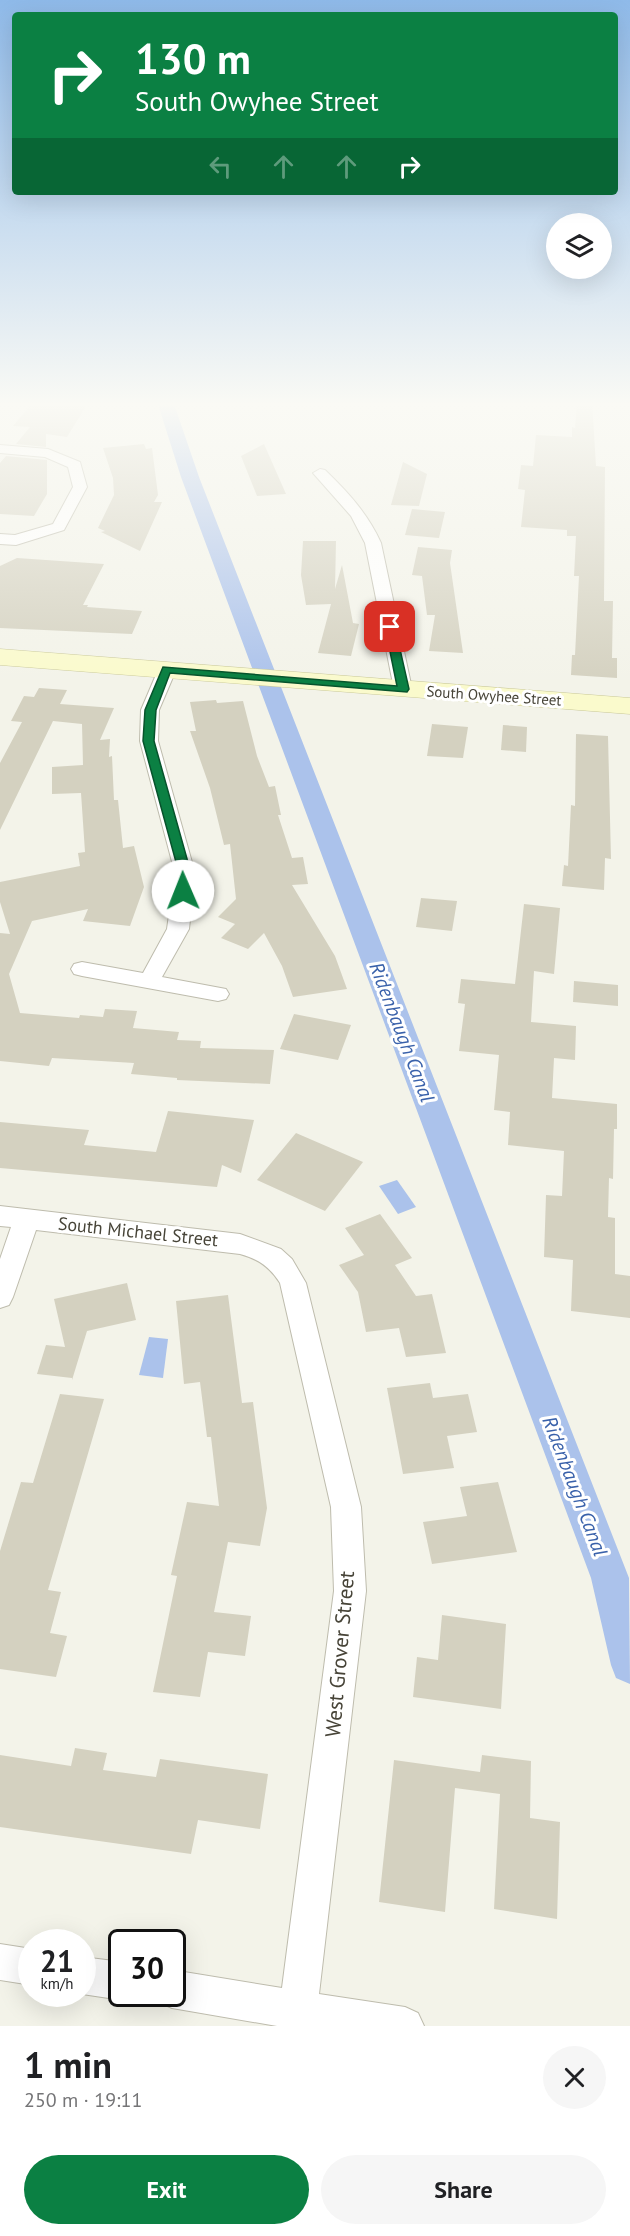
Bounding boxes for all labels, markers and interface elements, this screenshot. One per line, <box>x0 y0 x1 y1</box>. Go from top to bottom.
text: 130 m <box>135 31 251 86</box>
icon: right <box>36 36 114 114</box>
text: South Owyhee Street <box>135 84 379 118</box>
icon: left <box>204 150 237 183</box>
icon: ahead <box>267 150 300 183</box>
icon: ahead <box>330 150 363 183</box>
icon: right <box>393 150 426 183</box>
map controls <box>546 213 612 279</box>
button: layers <box>546 213 612 279</box>
pin <box>364 601 415 652</box>
icon: arrive <box>373 610 406 643</box>
street label: South Owyhee Street <box>426 681 562 710</box>
position arrow <box>151 859 215 923</box>
water label: Ridenbaugh Canal <box>363 958 441 1106</box>
street label: South Michael Street <box>57 1212 219 1251</box>
water label: Ridenbaugh Canal <box>536 1412 614 1560</box>
street label: West Grover Street <box>319 1570 360 1738</box>
speed limit sign: 30 <box>108 1929 186 2007</box>
text: 21 <box>40 1941 74 1980</box>
text: km/h <box>41 1974 73 1993</box>
text: 1 min <box>24 2041 112 2088</box>
button: close <box>543 2046 606 2109</box>
text: 250 m · 19:11 <box>24 2087 142 2113</box>
button: Exit <box>24 2155 309 2224</box>
button: Share <box>321 2155 606 2224</box>

